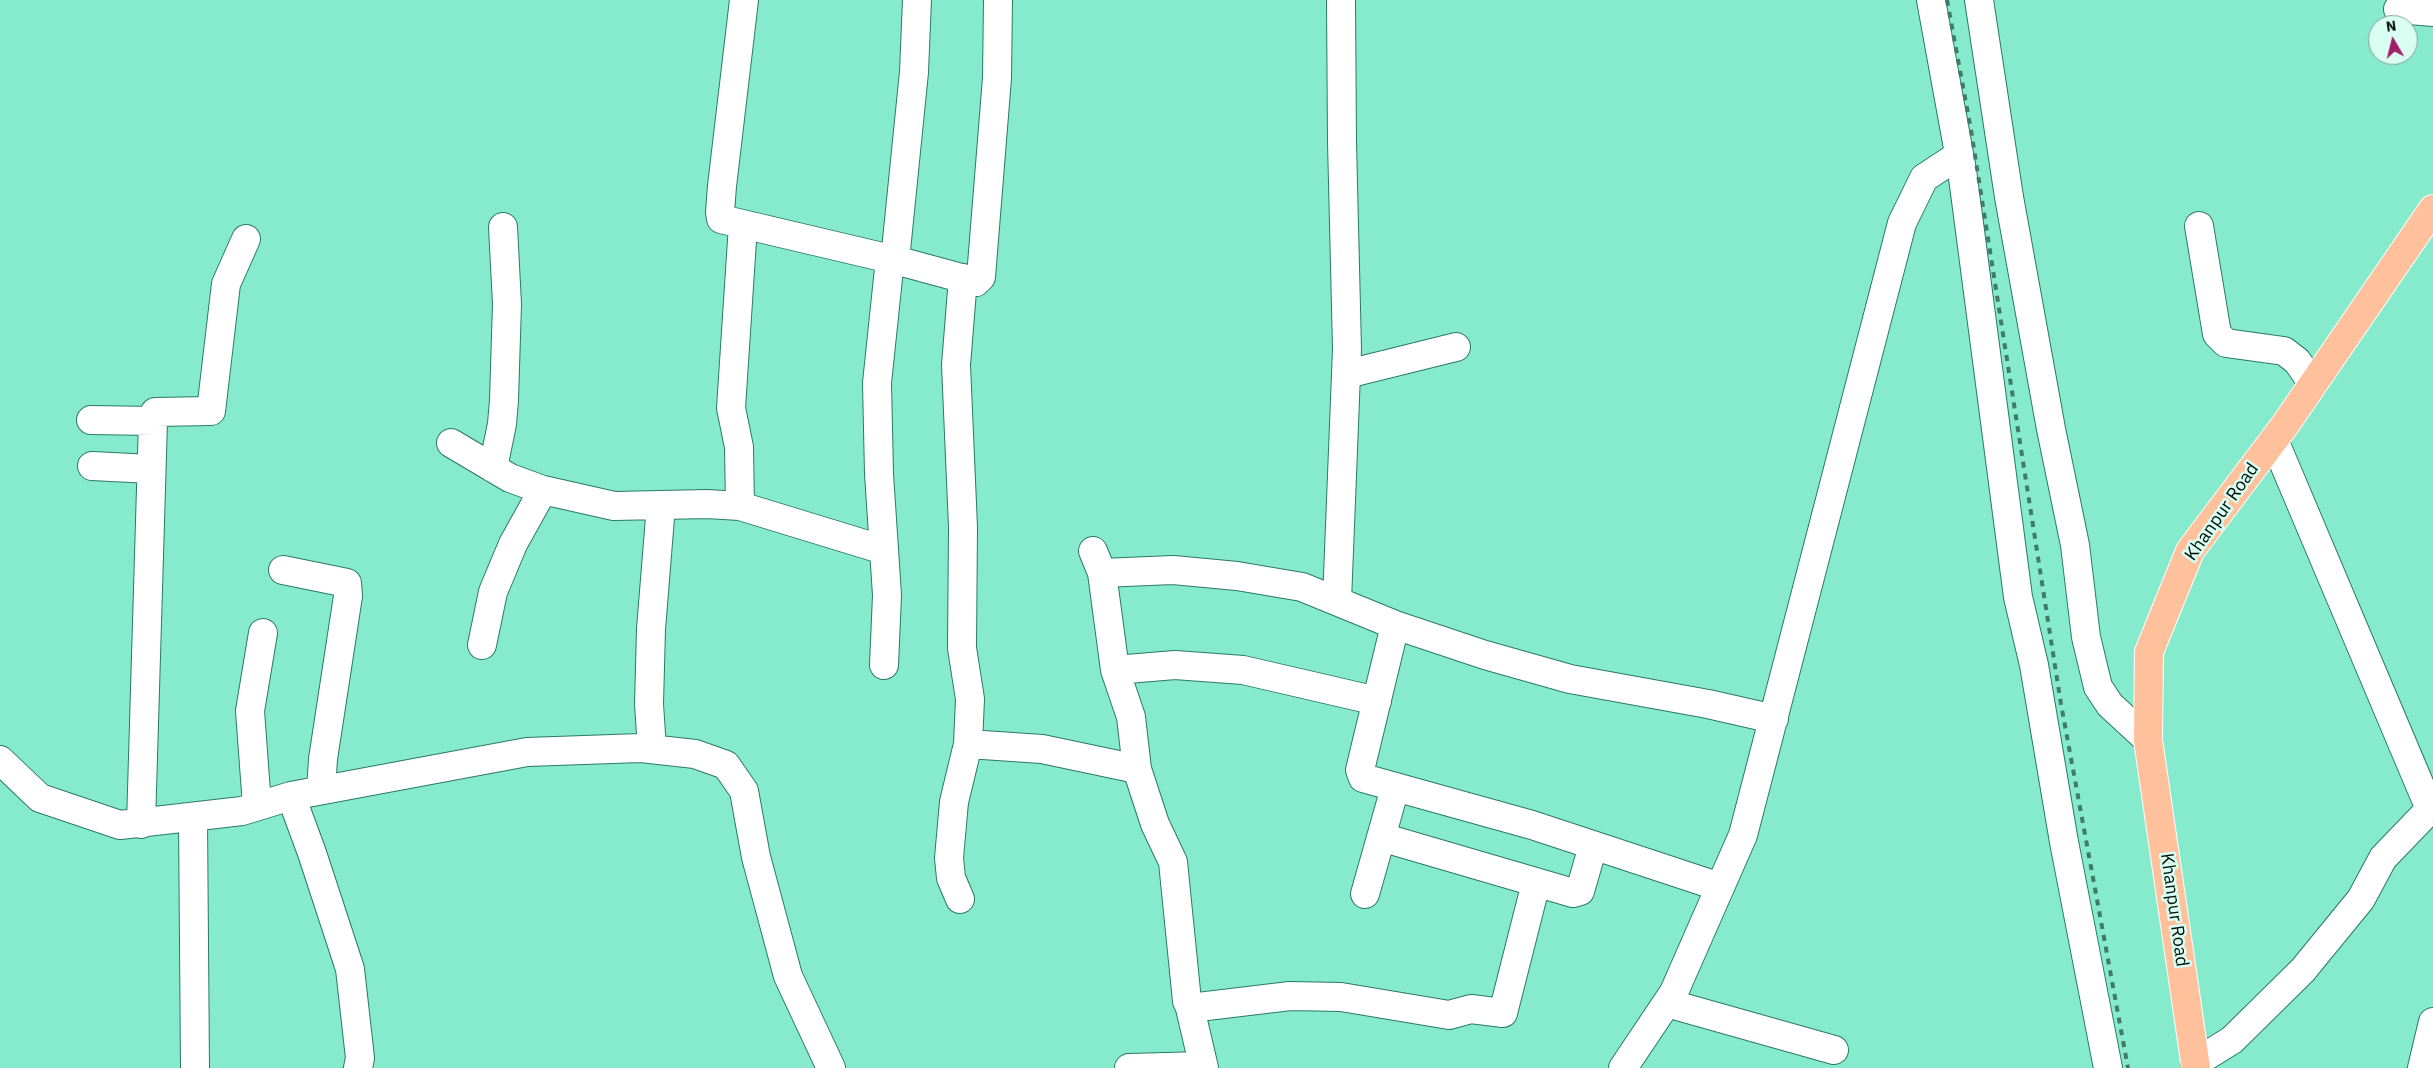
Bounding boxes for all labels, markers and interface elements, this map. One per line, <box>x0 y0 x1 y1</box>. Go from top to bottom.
north arrow <box>2368 15 2418 65</box>
text: N <box>2385 17 2397 36</box>
street label: Khanpur Road <box>2180 459 2264 565</box>
street label: Khanpur Road <box>2155 852 2193 968</box>

